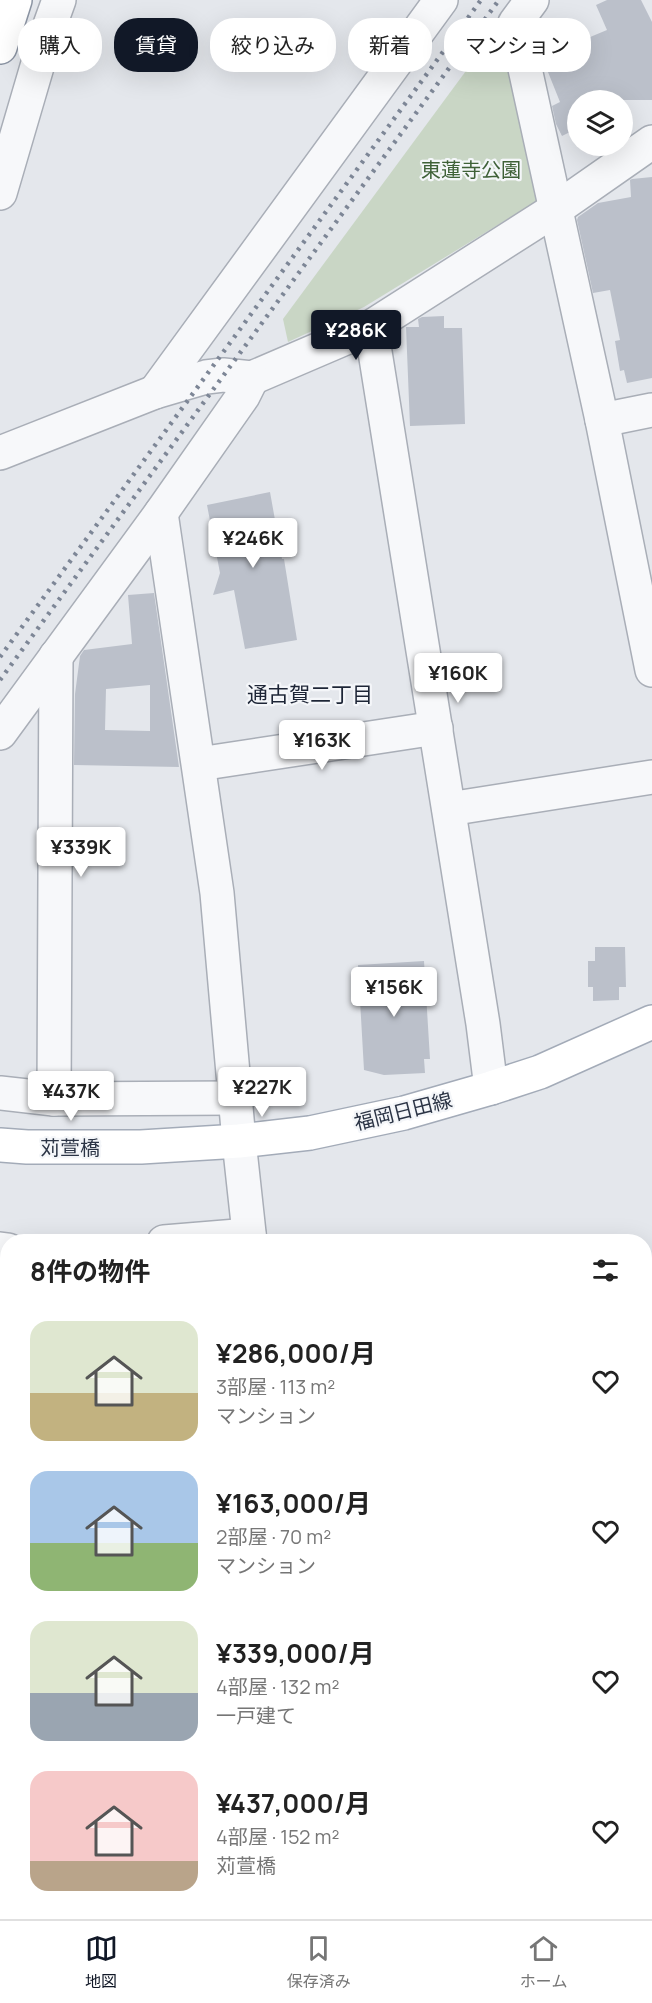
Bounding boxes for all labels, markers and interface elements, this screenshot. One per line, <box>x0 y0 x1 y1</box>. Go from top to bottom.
chip: 購入 <box>18 18 102 72</box>
chip: 賃貸 <box>114 18 198 72</box>
chip: 絞り込み <box>210 18 336 72</box>
chip: 新着 <box>348 18 432 72</box>
chip: マンション <box>444 18 591 72</box>
map controls <box>567 90 633 156</box>
button: layers <box>567 90 633 156</box>
park label: 東蓮寺公園 <box>421 156 521 183</box>
pin: ¥286K <box>314 310 398 361</box>
text: ¥286K <box>325 316 387 343</box>
pin: ¥246K <box>211 518 295 569</box>
text: ¥246K <box>222 524 284 551</box>
pin: ¥160K <box>416 653 500 704</box>
text: ¥160K <box>428 659 488 686</box>
district label: 通古賀二丁目 <box>247 680 373 708</box>
pin: ¥163K <box>280 720 364 771</box>
text: ¥163K <box>293 726 351 753</box>
pin: ¥339K <box>39 827 123 878</box>
text: ¥339K <box>51 833 111 860</box>
pin: ¥156K <box>352 967 436 1018</box>
text: ¥156K <box>365 973 423 1000</box>
pin: ¥227K <box>220 1067 304 1118</box>
pin: ¥437K <box>29 1071 113 1122</box>
text: ¥227K <box>232 1073 292 1100</box>
text: ¥437K <box>42 1077 100 1104</box>
street label: 福岡日田線 <box>351 1086 455 1136</box>
street label: 苅萱橋 <box>40 1134 100 1161</box>
text: 8件の物件 <box>30 1253 150 1289</box>
icon: filters <box>589 1254 622 1287</box>
text: ¥286,000/月 <box>216 1335 376 1371</box>
icon: home <box>78 1345 150 1417</box>
icon: heart <box>589 1365 622 1398</box>
text: 3部屋 · 113 m² <box>216 1373 335 1400</box>
text: マンション <box>216 1402 316 1429</box>
text: ¥163,000/月 <box>216 1485 371 1521</box>
icon: home <box>78 1495 150 1567</box>
icon: heart <box>589 1515 622 1548</box>
text: 2部屋 · 70 m² <box>216 1523 331 1550</box>
text: マンション <box>216 1552 316 1579</box>
text: ¥339,000/月 <box>216 1635 375 1671</box>
icon: home <box>78 1645 150 1717</box>
icon: heart <box>589 1665 622 1698</box>
text: 4部屋 · 132 m² <box>216 1673 340 1700</box>
text: 一戸建て <box>216 1702 296 1729</box>
text: ¥437,000/月 <box>216 1785 371 1821</box>
icon: home <box>78 1795 150 1867</box>
icon: heart <box>589 1815 622 1848</box>
text: 4部屋 · 152 m² <box>216 1823 339 1850</box>
text: 苅萱橋 <box>216 1852 276 1879</box>
tab: 地図 <box>85 1932 118 1992</box>
tab: 保存済み <box>287 1932 351 1992</box>
tab: ホーム <box>520 1932 567 1992</box>

